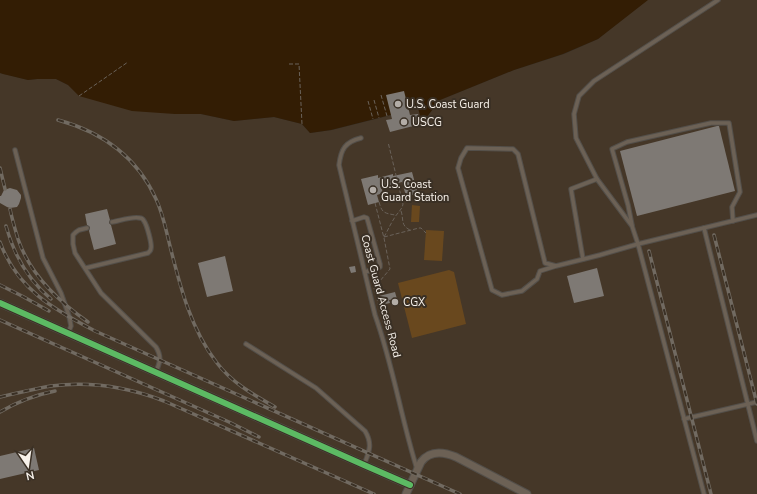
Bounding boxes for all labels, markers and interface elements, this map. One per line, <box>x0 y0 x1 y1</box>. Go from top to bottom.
place label: U.S. Coast Guard <box>406 97 490 112</box>
marker: U.S. Coast Guard <box>393 99 403 109</box>
place label: USCG <box>412 115 442 130</box>
marker: USCG <box>399 117 409 127</box>
place label: U.S. Coast Guard Station <box>381 177 449 205</box>
marker: U.S. Coast Guard Station <box>368 185 378 195</box>
street label: Coast Guard Access Road <box>357 233 405 359</box>
place label: CGX <box>403 295 426 310</box>
marker: CGX <box>390 297 400 307</box>
north arrow <box>8 446 48 486</box>
text: N <box>24 467 36 483</box>

